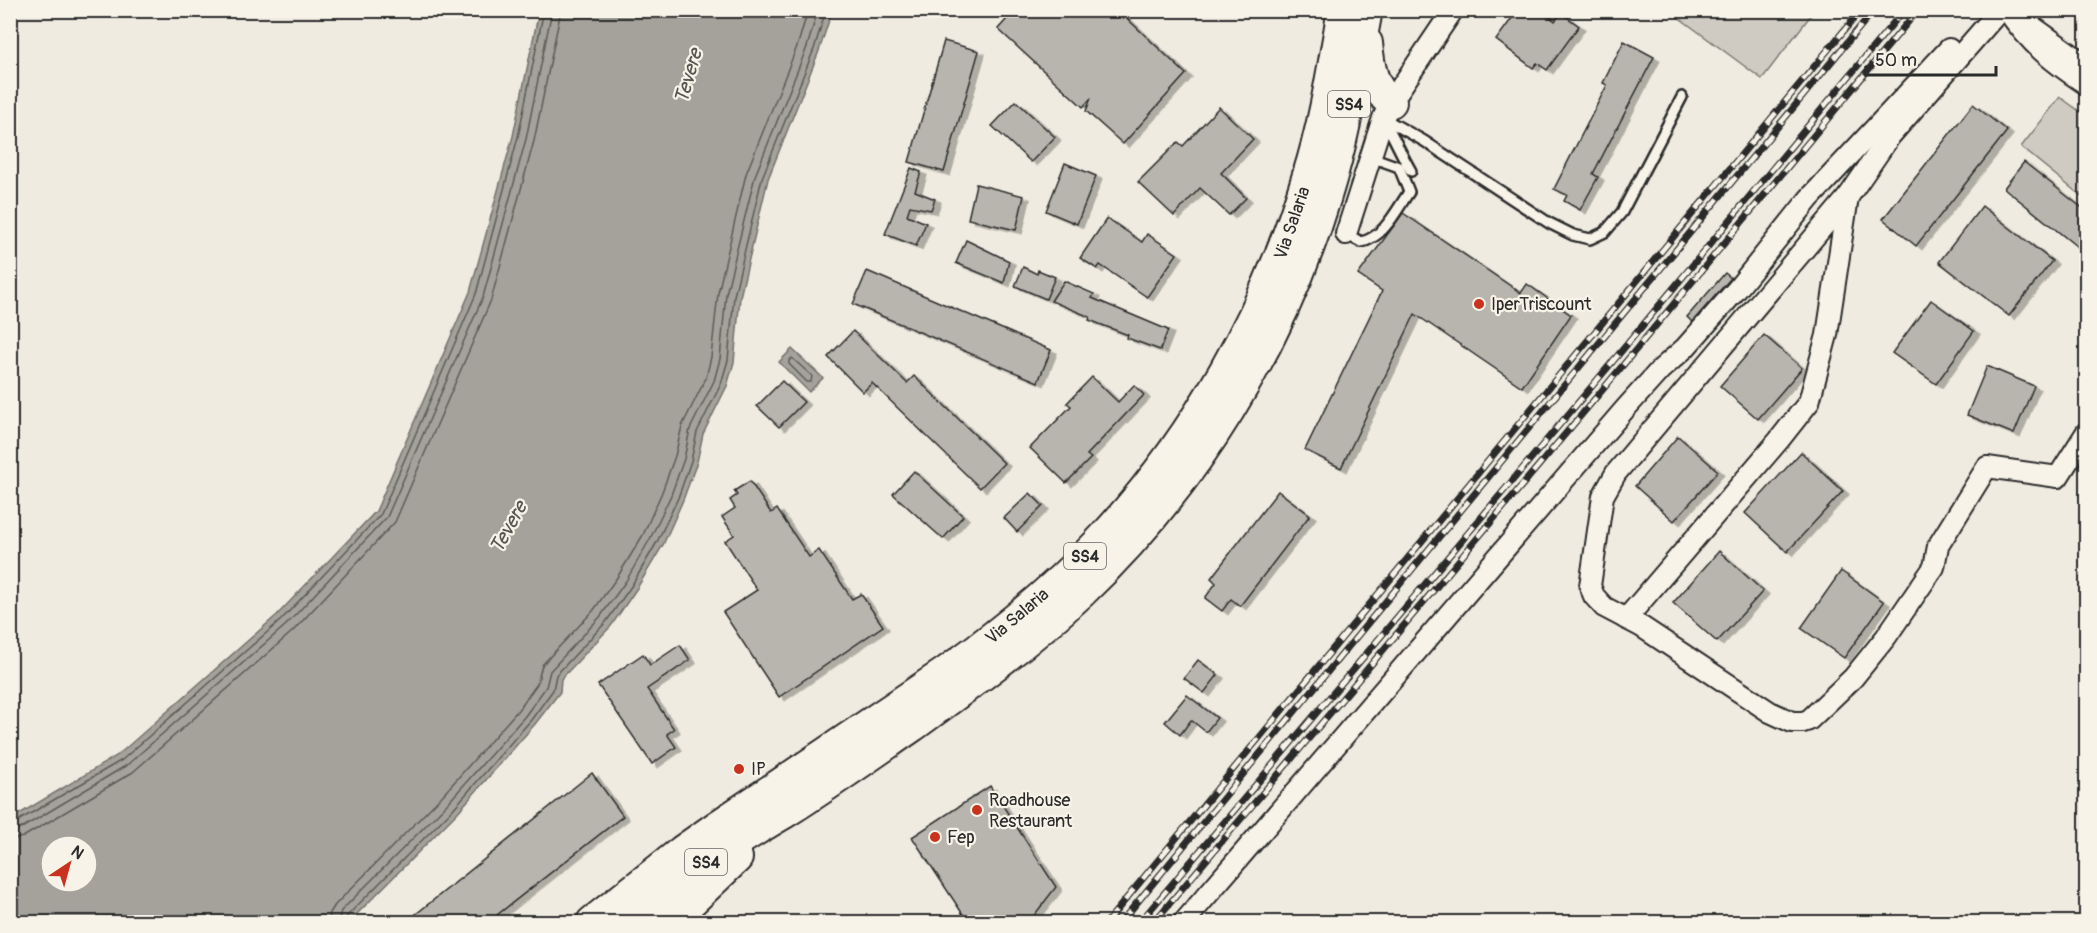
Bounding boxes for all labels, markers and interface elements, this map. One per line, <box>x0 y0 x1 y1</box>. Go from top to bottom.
scale bar <box>1866 39 1996 77</box>
water label: Tevere <box>669 44 709 106</box>
text: 50 m <box>1875 49 1917 72</box>
road number: SS4 <box>1328 91 1370 117</box>
street label: Via Salaria <box>1269 184 1316 263</box>
place label: IperTriscount <box>1491 293 1592 316</box>
marker: IperTriscount <box>1472 297 1486 311</box>
water label: Tevere <box>484 495 534 557</box>
road number: SS4 <box>1064 543 1106 569</box>
street label: Via Salaria <box>981 583 1054 650</box>
place label: IP <box>751 758 766 781</box>
marker: IP <box>732 762 746 776</box>
place label: Roadhouse Restaurant <box>989 789 1073 833</box>
marker: Roadhouse Restaurant <box>970 803 984 817</box>
place label: Fep <box>947 826 975 849</box>
marker: Fep <box>928 830 942 844</box>
north arrow <box>39 834 99 894</box>
text: N <box>67 841 88 864</box>
road number: SS4 <box>685 849 727 875</box>

